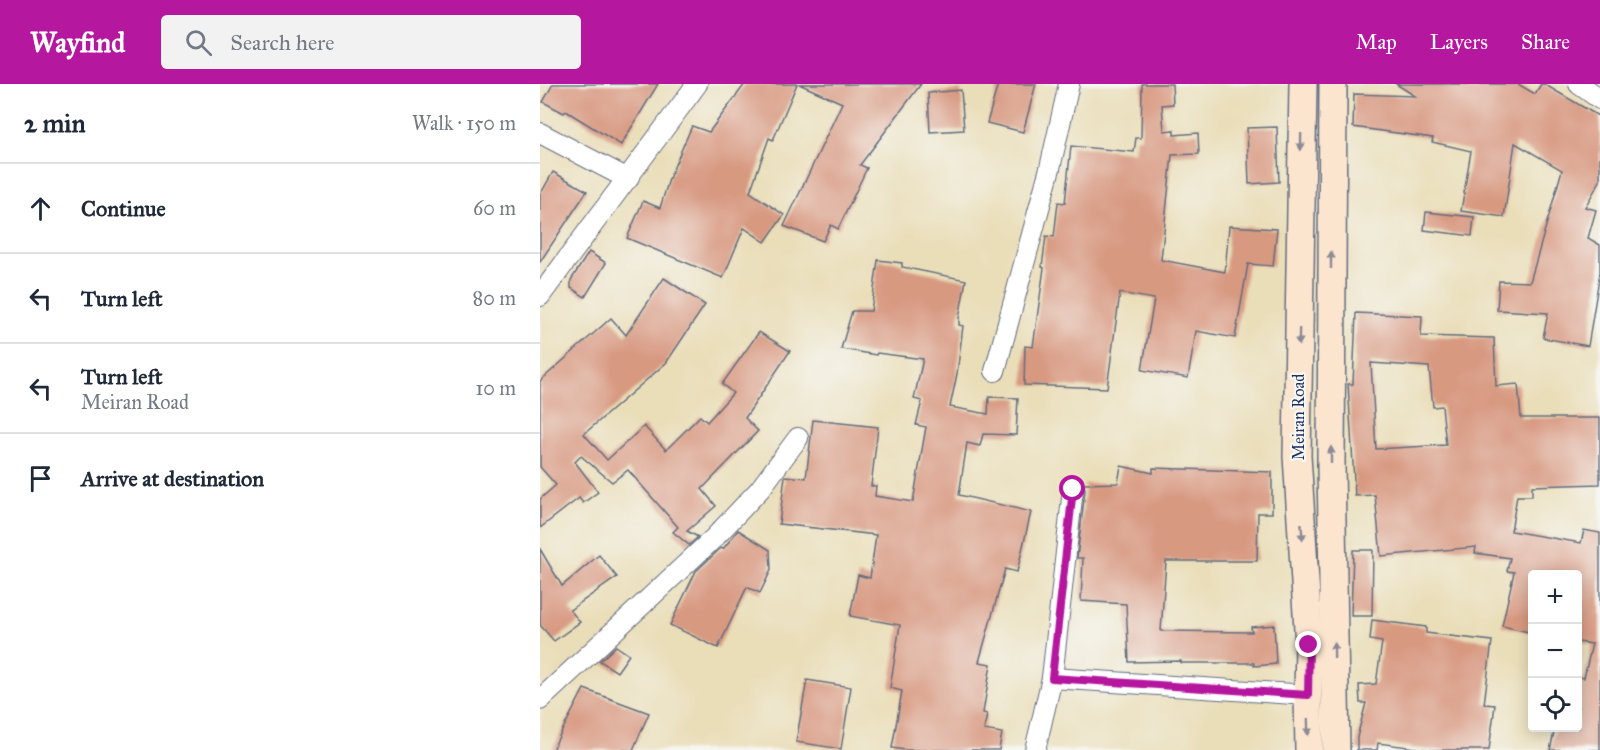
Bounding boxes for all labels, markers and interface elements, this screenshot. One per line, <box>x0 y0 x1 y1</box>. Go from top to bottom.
search box <box>161 15 581 69</box>
text: Wayfind <box>30 25 125 60</box>
icon: search <box>182 26 215 59</box>
text: Search here <box>230 29 334 56</box>
text: Map <box>1356 29 1397 55</box>
text: Layers <box>1430 29 1488 55</box>
text: Share <box>1521 29 1570 55</box>
text: 2 min <box>24 107 85 139</box>
text: Walk · 150 m <box>412 111 516 135</box>
one-way arrow <box>1296 133 1306 152</box>
icon: ahead <box>24 192 57 225</box>
text: Continue <box>81 195 166 222</box>
text: 60 m <box>473 196 516 220</box>
one-way arrow <box>1326 250 1336 269</box>
icon: left <box>24 282 57 315</box>
text: Turn left <box>81 285 163 312</box>
text: 80 m <box>473 286 516 310</box>
one-way arrow <box>1294 328 1304 347</box>
text: Turn left <box>81 363 163 390</box>
icon: left <box>24 372 57 405</box>
street label: Meiran Road <box>1289 374 1308 460</box>
text: 10 m <box>475 376 516 400</box>
text: Meiran Road <box>81 390 189 414</box>
one-way arrow <box>1326 445 1336 464</box>
icon: arrive <box>24 462 57 495</box>
text: Arrive at destination <box>81 465 264 492</box>
route start <box>1059 475 1085 501</box>
one-way arrow <box>1297 523 1307 542</box>
map controls <box>1528 570 1582 732</box>
button: + <box>1528 570 1582 624</box>
button: − <box>1528 624 1582 678</box>
route end <box>1295 631 1321 657</box>
one-way arrow <box>1329 640 1339 659</box>
button: locate <box>1528 678 1582 732</box>
one-way arrow <box>1304 718 1313 737</box>

